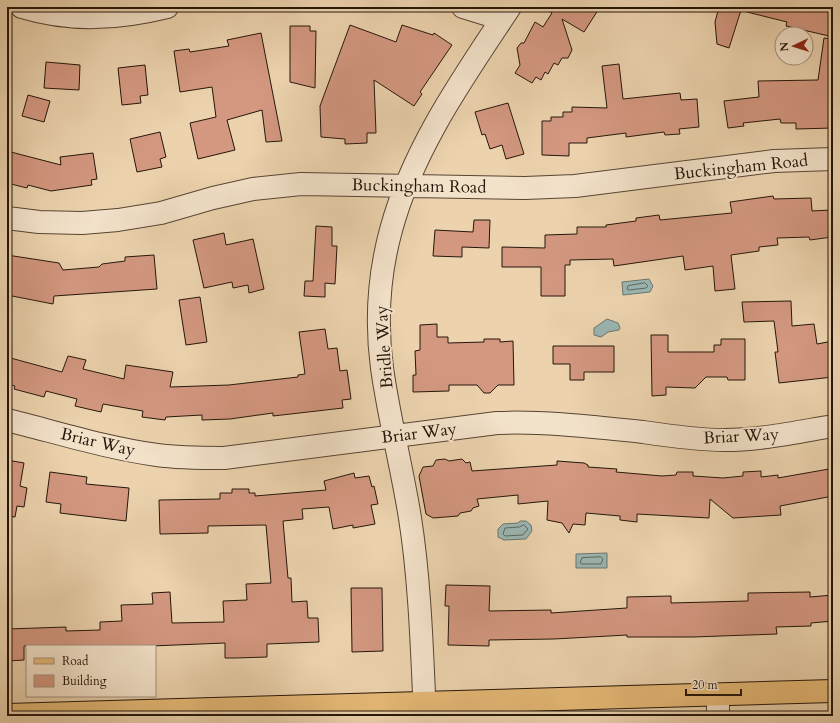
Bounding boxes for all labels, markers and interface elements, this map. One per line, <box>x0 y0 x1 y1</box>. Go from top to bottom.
north arrow <box>774 26 814 66</box>
text: N <box>777 41 792 52</box>
street label: Buckingham Road <box>673 149 809 185</box>
street label: Buckingham Road <box>351 173 487 199</box>
street label: Bridle Way <box>370 305 398 389</box>
street label: Briar Way <box>380 417 458 449</box>
street label: Briar Way <box>59 422 138 462</box>
street label: Briar Way <box>703 423 779 449</box>
legend <box>26 645 156 697</box>
text: Road <box>62 653 89 669</box>
scale bar <box>686 671 741 697</box>
text: Building <box>62 673 107 689</box>
text: 20 m <box>692 677 719 693</box>

